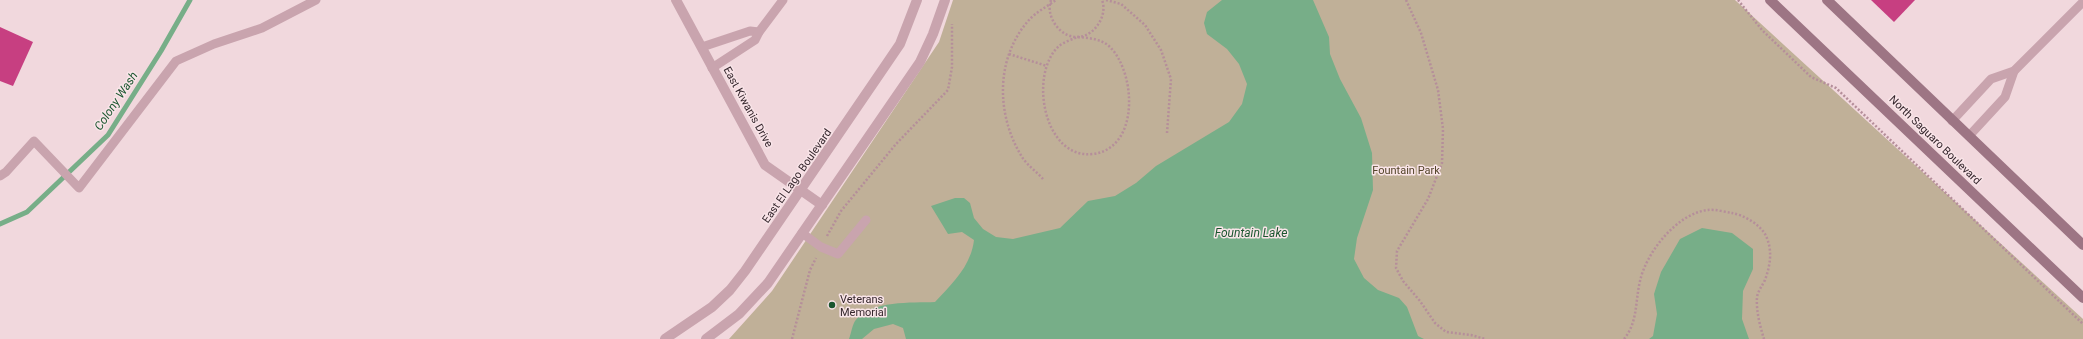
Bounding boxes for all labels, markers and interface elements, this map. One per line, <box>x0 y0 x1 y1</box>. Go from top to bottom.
street label: East Kiwanis Drive <box>721 65 776 150</box>
water label: Colony Wash <box>91 69 141 133</box>
street label: North Saguaro Boulevard <box>1886 93 1984 187</box>
street label: East El Lago Boulevard <box>760 127 834 225</box>
park label: Fountain Park <box>1372 164 1440 177</box>
water label: Fountain Lake <box>1215 226 1287 240</box>
place label: Veterans Memorial <box>840 293 886 319</box>
marker: Veterans Memorial <box>827 300 837 310</box>

